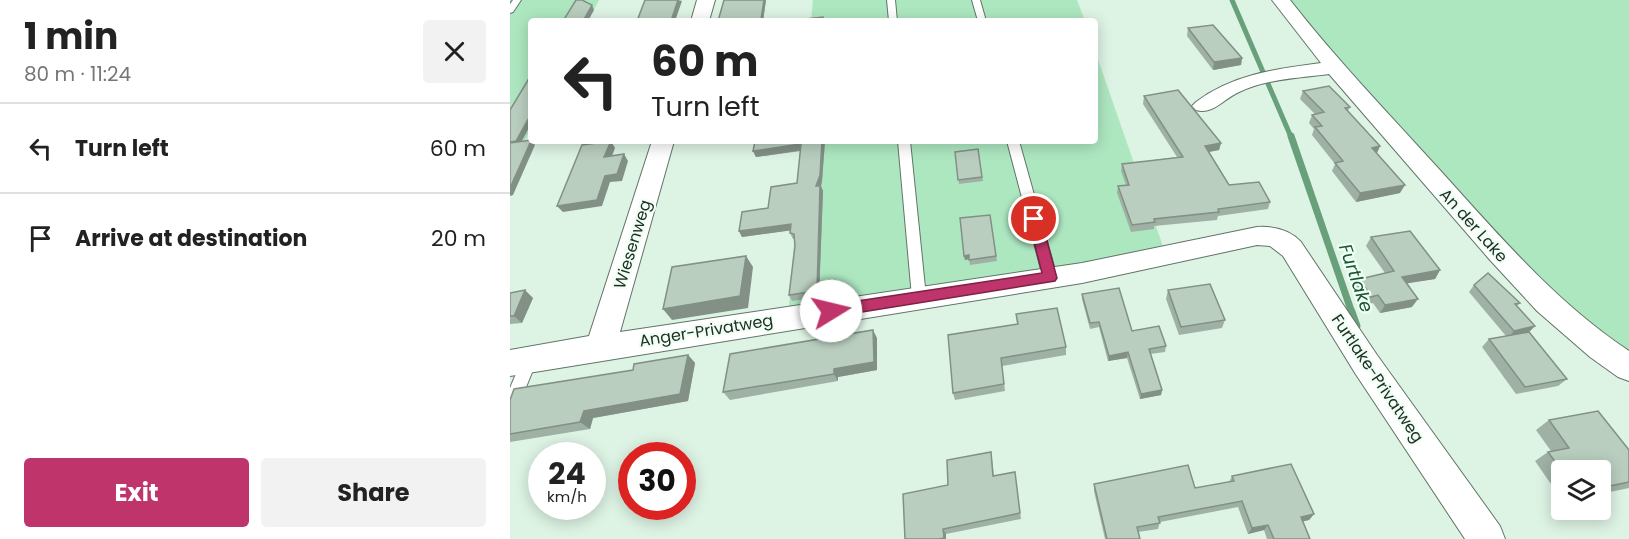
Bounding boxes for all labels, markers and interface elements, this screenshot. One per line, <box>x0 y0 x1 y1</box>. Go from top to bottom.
text: 1 min <box>24 11 118 62</box>
button: close <box>423 20 486 83</box>
text: 60 m <box>651 32 759 91</box>
icon: left <box>552 42 630 120</box>
text: 80 m · 11:24 <box>24 60 131 88</box>
text: Turn left <box>651 88 760 125</box>
icon: left <box>24 132 57 165</box>
text: Turn left <box>75 133 169 164</box>
text: 60 m <box>430 133 486 164</box>
street label: An der Lake <box>1434 183 1513 267</box>
pin <box>1008 193 1059 244</box>
street label: Wiesenweg <box>608 197 657 291</box>
icon: arrive <box>1017 202 1050 235</box>
icon: arrive <box>24 222 57 255</box>
text: Arrive at destination <box>75 223 307 254</box>
text: 20 m <box>431 223 486 254</box>
water label: Furtlake <box>1333 240 1380 315</box>
position arrow <box>799 279 863 343</box>
street label: Anger-Privatweg <box>638 309 775 352</box>
street label: Furtlake-Privatweg <box>1326 309 1429 447</box>
speed limit sign: 30 <box>618 442 696 520</box>
text: 24 <box>548 452 586 495</box>
button: Exit <box>24 458 249 527</box>
button: Share <box>261 458 486 527</box>
map controls <box>1551 460 1611 520</box>
button: layers <box>1551 460 1611 520</box>
text: km/h <box>547 486 587 507</box>

